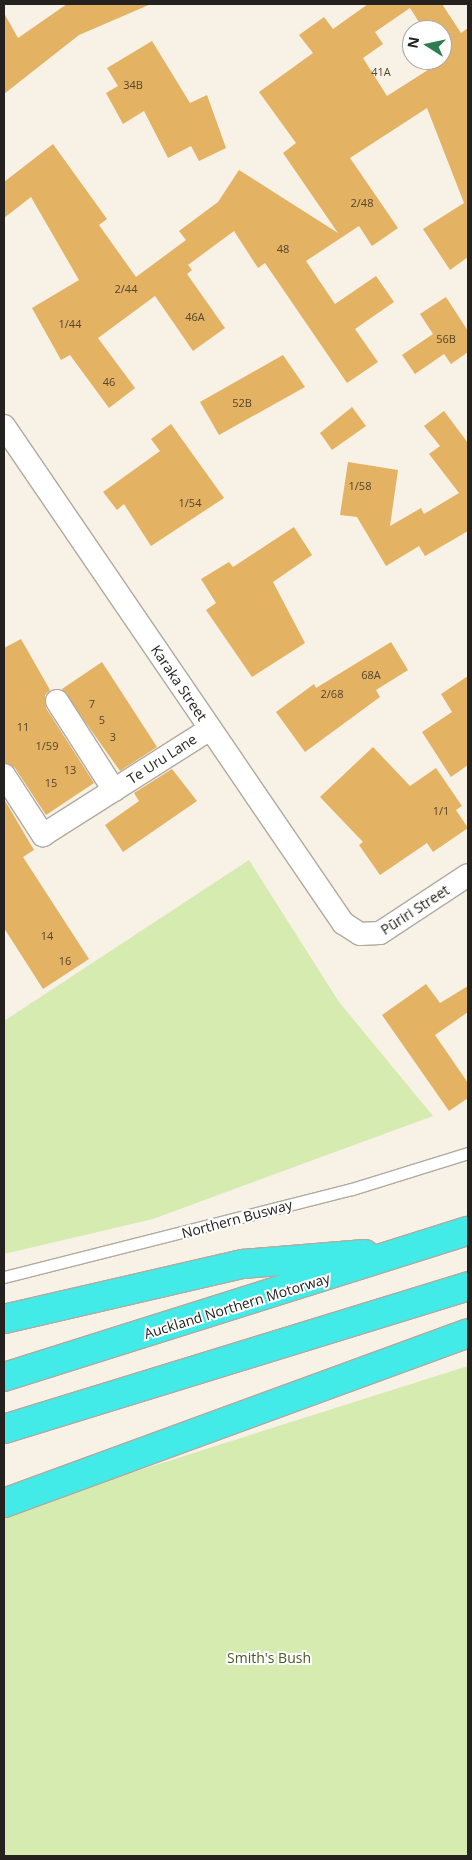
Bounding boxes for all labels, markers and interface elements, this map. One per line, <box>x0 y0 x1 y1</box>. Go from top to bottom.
north arrow <box>402 20 452 70</box>
text: N <box>402 35 423 50</box>
house number: 41A <box>371 65 391 79</box>
house number: 34B <box>123 78 143 92</box>
house number: 2/48 <box>351 196 373 210</box>
house number: 48 <box>277 242 289 256</box>
house number: 2/44 <box>115 282 137 296</box>
house number: 46A <box>185 310 205 324</box>
house number: 1/44 <box>59 317 81 331</box>
house number: 56B <box>436 332 456 346</box>
house number: 46 <box>103 375 115 389</box>
house number: 52B <box>232 396 252 410</box>
house number: 1/58 <box>349 479 371 493</box>
house number: 1/54 <box>179 496 201 510</box>
street label: Karaka Street <box>148 642 210 724</box>
house number: 68A <box>361 668 381 682</box>
house number: 2/68 <box>321 687 343 701</box>
house number: 7 <box>89 697 95 711</box>
house number: 5 <box>99 713 105 727</box>
house number: 11 <box>17 720 29 734</box>
house number: 3 <box>110 730 116 744</box>
street label: Te Uru Lane <box>124 730 200 788</box>
house number: 1/59 <box>36 739 58 753</box>
house number: 13 <box>64 763 76 777</box>
house number: 15 <box>45 776 57 790</box>
house number: 1/1 <box>433 804 449 818</box>
street label: Pūriri Street <box>378 882 452 938</box>
house number: 14 <box>41 929 53 943</box>
house number: 16 <box>59 954 71 968</box>
street label: Northern Busway <box>180 1196 294 1242</box>
street label: Auckland Northern Motorway <box>142 1270 332 1342</box>
park label: Smith's Bush <box>227 1650 311 1666</box>

